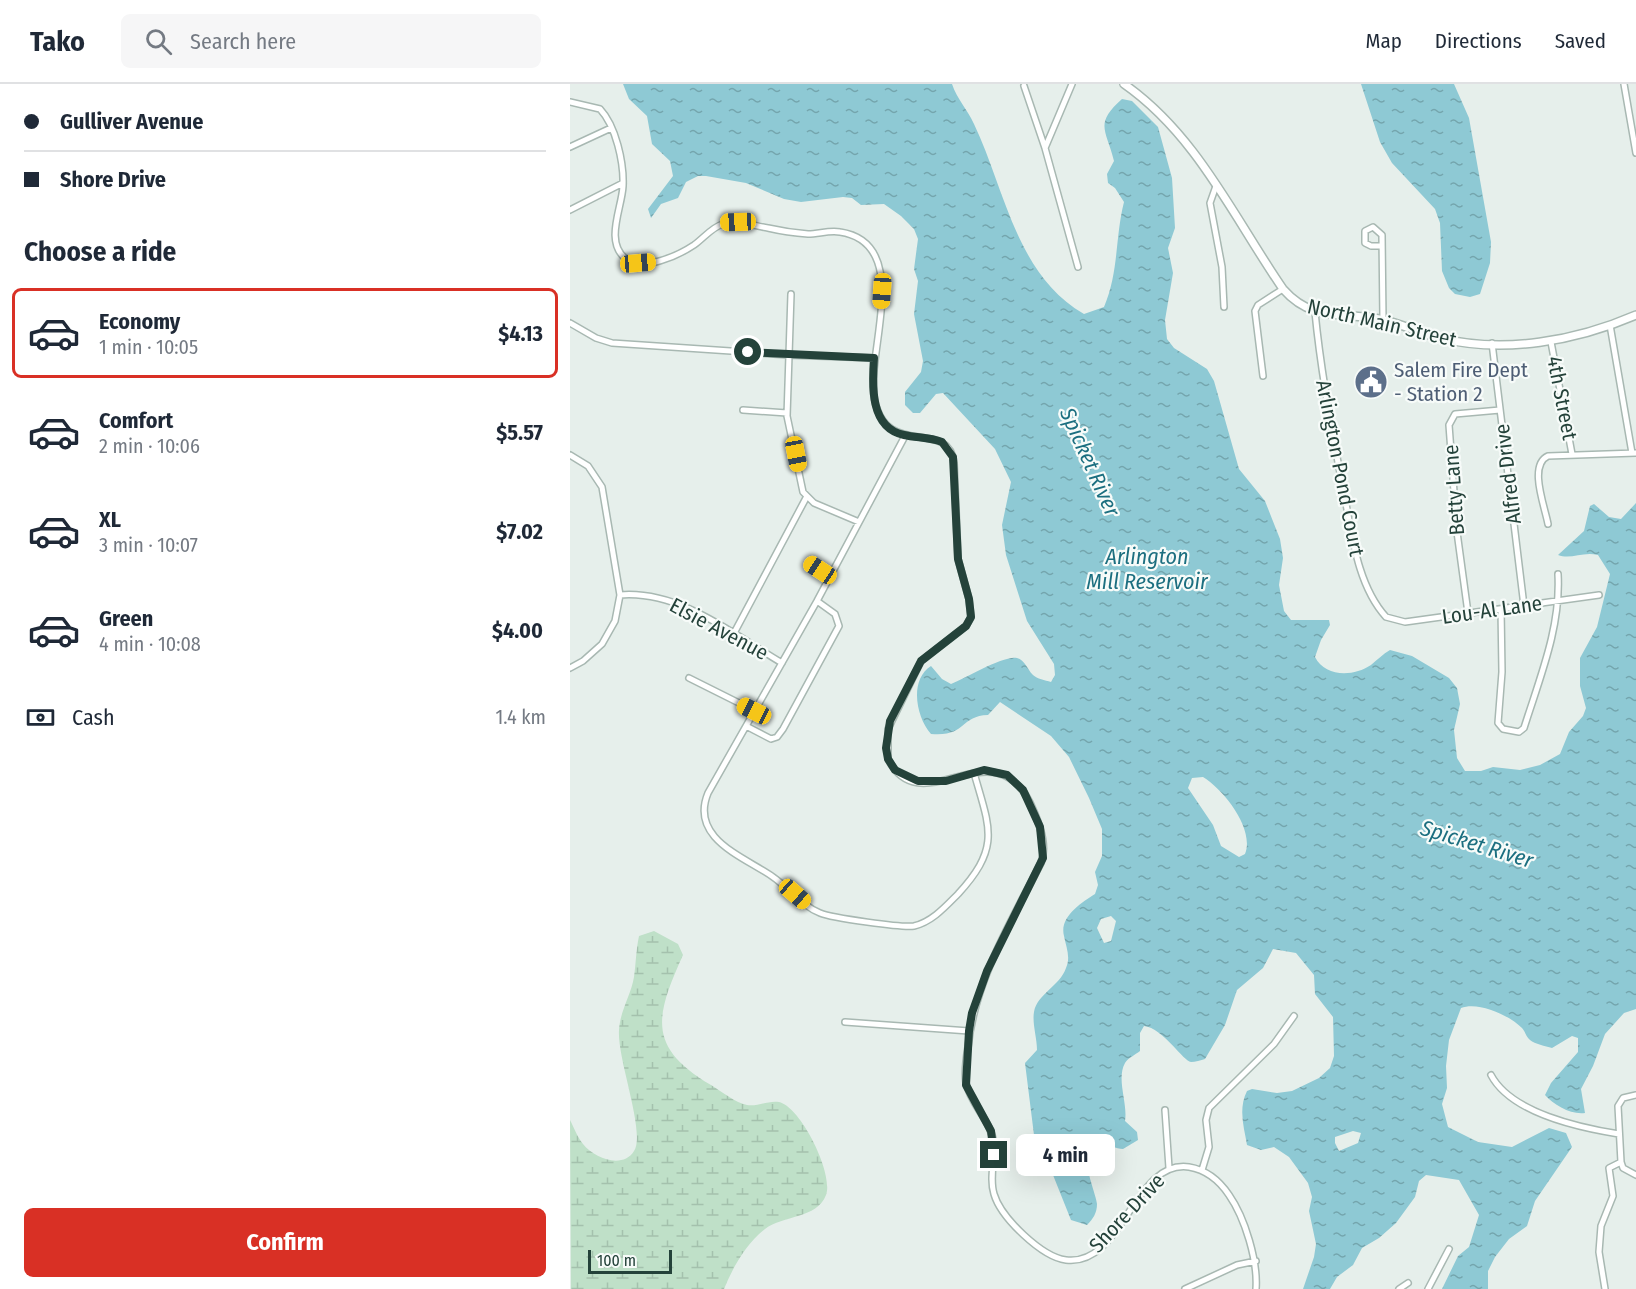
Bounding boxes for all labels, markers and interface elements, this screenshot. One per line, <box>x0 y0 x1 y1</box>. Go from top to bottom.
search box <box>121 14 541 68</box>
text: Tako <box>30 25 85 58</box>
icon: search <box>142 25 175 58</box>
text: Search here <box>190 28 296 55</box>
text: Map <box>1365 28 1402 54</box>
text: Directions <box>1435 28 1522 54</box>
text: Saved <box>1555 28 1606 54</box>
text: Gulliver Avenue <box>60 108 203 135</box>
text: Shore Drive <box>60 166 166 193</box>
car <box>720 212 756 232</box>
text: Choose a ride <box>24 236 176 268</box>
car <box>619 252 657 274</box>
car <box>872 272 892 310</box>
street label: North Main Street <box>1305 293 1459 353</box>
icon: car <box>27 306 81 360</box>
text: Economy <box>99 308 180 335</box>
text: $4.13 <box>498 320 543 347</box>
text: 1 min · 10:05 <box>99 335 198 359</box>
route start <box>734 338 761 365</box>
street label: 4th Street <box>1541 354 1583 442</box>
place label: Salem Fire Dept - Station 2 <box>1394 357 1528 407</box>
public building icon: Salem Fire Dept - Station 2 <box>1353 364 1389 400</box>
street label: Arlington Pond Court <box>1310 378 1370 558</box>
water label: Spicket River <box>1054 403 1126 522</box>
icon: car <box>27 405 81 459</box>
text: Comfort <box>99 407 173 434</box>
text: $5.57 <box>496 419 543 446</box>
street label: Alfred Drive <box>1489 422 1527 526</box>
text: 2 min · 10:06 <box>99 434 200 458</box>
car <box>784 435 808 473</box>
street label: Betty Lane <box>1438 444 1470 536</box>
icon: car <box>27 504 81 558</box>
text: XL <box>99 506 121 533</box>
text: $7.02 <box>496 518 543 545</box>
text: 3 min · 10:07 <box>99 533 198 557</box>
water label: Arlington Mill Reservoir <box>1086 543 1209 595</box>
car <box>800 553 840 587</box>
street label: Lou-Al Lane <box>1440 590 1544 630</box>
street label: Elsie Avenue <box>665 592 773 666</box>
icon: car <box>27 603 81 657</box>
text: Green <box>99 605 153 632</box>
text: $4.00 <box>492 617 543 644</box>
text: 4 min · 10:08 <box>99 632 201 656</box>
car <box>734 695 774 727</box>
icon: cash <box>24 701 57 734</box>
text: Cash <box>72 704 115 731</box>
text: 1.4 km <box>496 705 546 729</box>
water label: Spicket River <box>1417 814 1538 874</box>
car <box>776 875 814 913</box>
callout: 4 min <box>1015 1134 1114 1176</box>
route end <box>980 1141 1007 1168</box>
text: 4 min <box>1043 1143 1088 1167</box>
street label: Shore Drive <box>1084 1168 1170 1258</box>
button: Confirm <box>24 1208 546 1277</box>
scale bar <box>588 1247 672 1274</box>
text: 100 m <box>597 1251 636 1270</box>

